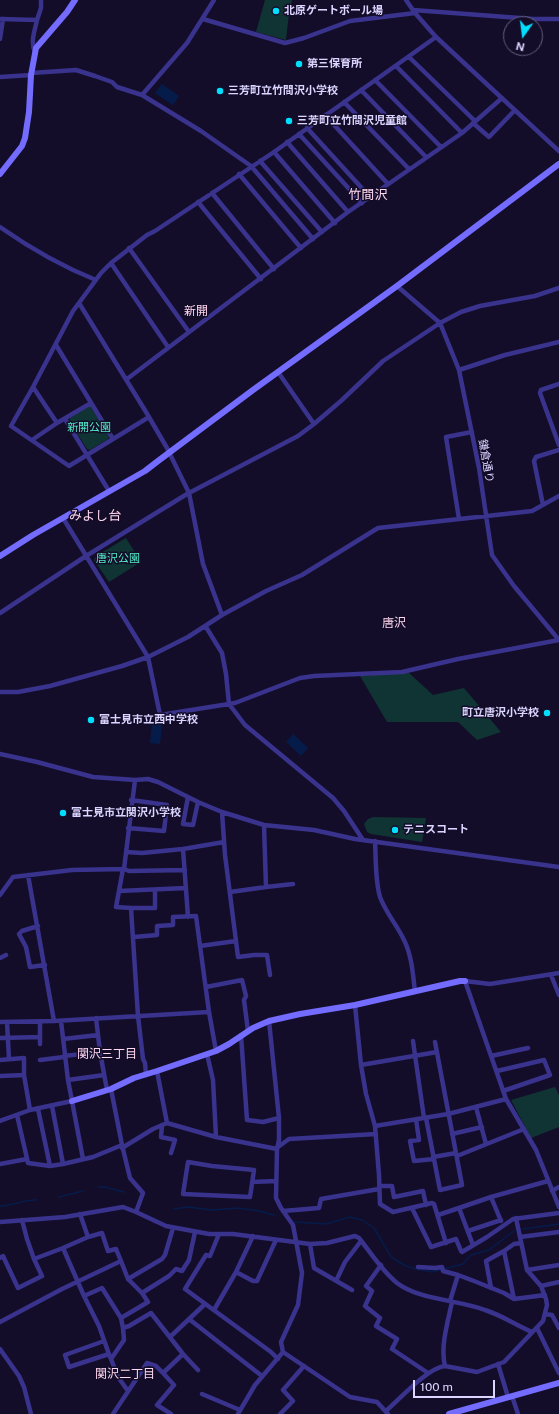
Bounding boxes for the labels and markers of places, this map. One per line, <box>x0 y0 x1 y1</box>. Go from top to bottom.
place label: 北原ゲートボール場 <box>284 4 383 18</box>
marker: 北原ゲートボール場 <box>271 6 281 16</box>
place label: 第三保育所 <box>307 57 362 71</box>
marker: 第三保育所 <box>294 59 304 69</box>
place label: 三芳町立竹間沢小学校 <box>228 84 338 98</box>
marker: 三芳町立竹間沢小学校 <box>215 86 225 96</box>
place label: 三芳町立竹間沢児童館 <box>297 114 407 128</box>
marker: 三芳町立竹間沢児童館 <box>284 116 294 126</box>
place label: 町立唐沢小学校 <box>462 706 539 720</box>
marker: 町立唐沢小学校 <box>542 708 552 718</box>
place label: 富士見市立西中学校 <box>99 713 198 727</box>
marker: 富士見市立西中学校 <box>86 715 96 725</box>
place label: 富士見市立関沢小学校 <box>71 806 181 820</box>
marker: 富士見市立関沢小学校 <box>58 808 68 818</box>
place label: テニスコート <box>403 823 469 837</box>
marker: テニスコート <box>390 825 400 835</box>

